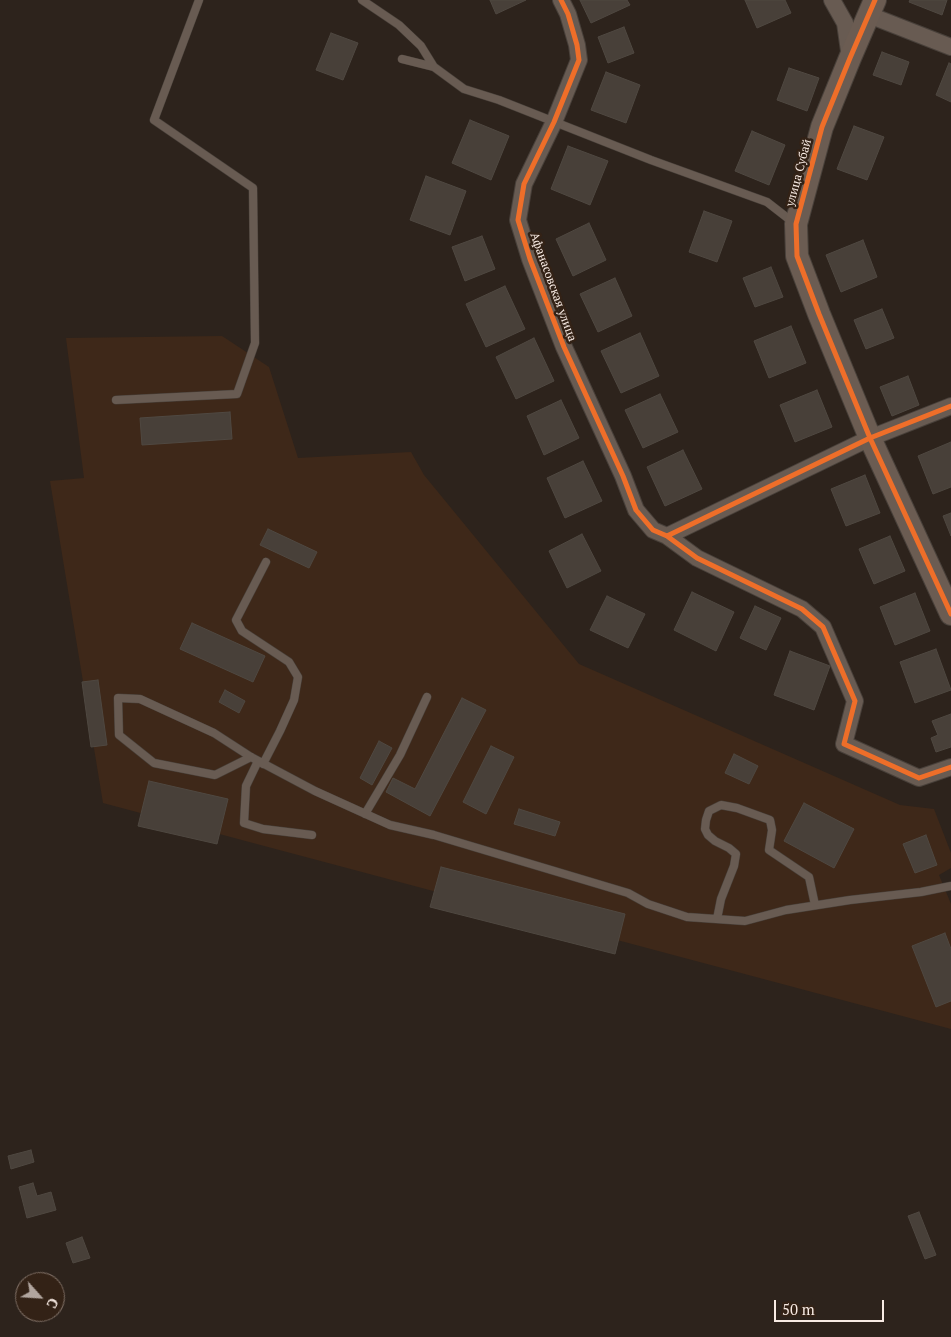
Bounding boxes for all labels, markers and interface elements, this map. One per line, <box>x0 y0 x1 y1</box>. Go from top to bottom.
street label: улица Субай <box>783 138 815 208</box>
street label: Афанасовская улица <box>527 231 579 343</box>
north arrow <box>15 1272 65 1322</box>
scale bar <box>776 1290 886 1322</box>
text: С <box>42 1295 64 1312</box>
text: 50 m <box>782 1299 815 1319</box>

